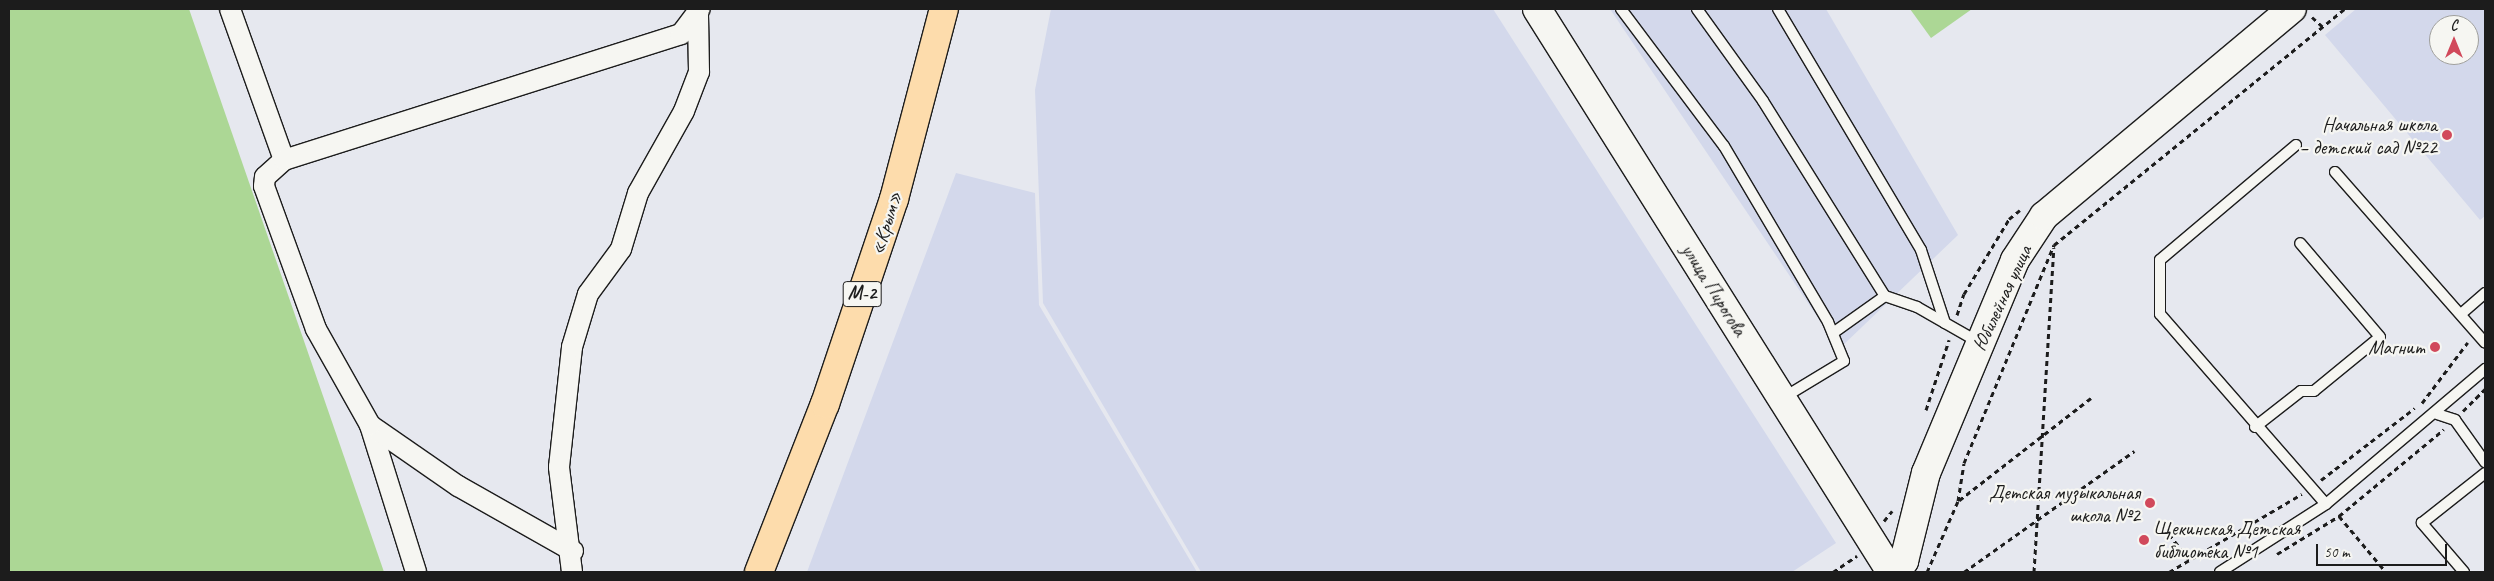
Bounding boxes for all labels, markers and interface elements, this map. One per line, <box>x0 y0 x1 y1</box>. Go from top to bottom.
north arrow <box>2429 15 2479 65</box>
text: С <box>2451 17 2457 34</box>
place label: Начальная школа – детский сад №22 <box>2299 112 2437 159</box>
marker: Начальная школа – детский сад №22 <box>2441 129 2453 141</box>
street label: «Крым» <box>865 188 907 258</box>
street label: улица Пирогова <box>1676 239 1752 341</box>
street label: Юбилейная улица <box>1967 240 2037 356</box>
road number: М-2 <box>842 278 882 310</box>
place label: Магнит <box>2368 335 2425 359</box>
marker: Магнит <box>2429 341 2441 353</box>
place label: Детская музыкальная школа №2 <box>1989 480 2140 527</box>
marker: Детская музыкальная школа №2 <box>2144 497 2156 509</box>
place label: Щекинская Детская библиотека №1 <box>2154 516 2297 563</box>
marker: Щекинская Детская библиотека №1 <box>2138 534 2150 546</box>
scale bar <box>2319 534 2450 566</box>
text: 50 m <box>2324 543 2350 562</box>

